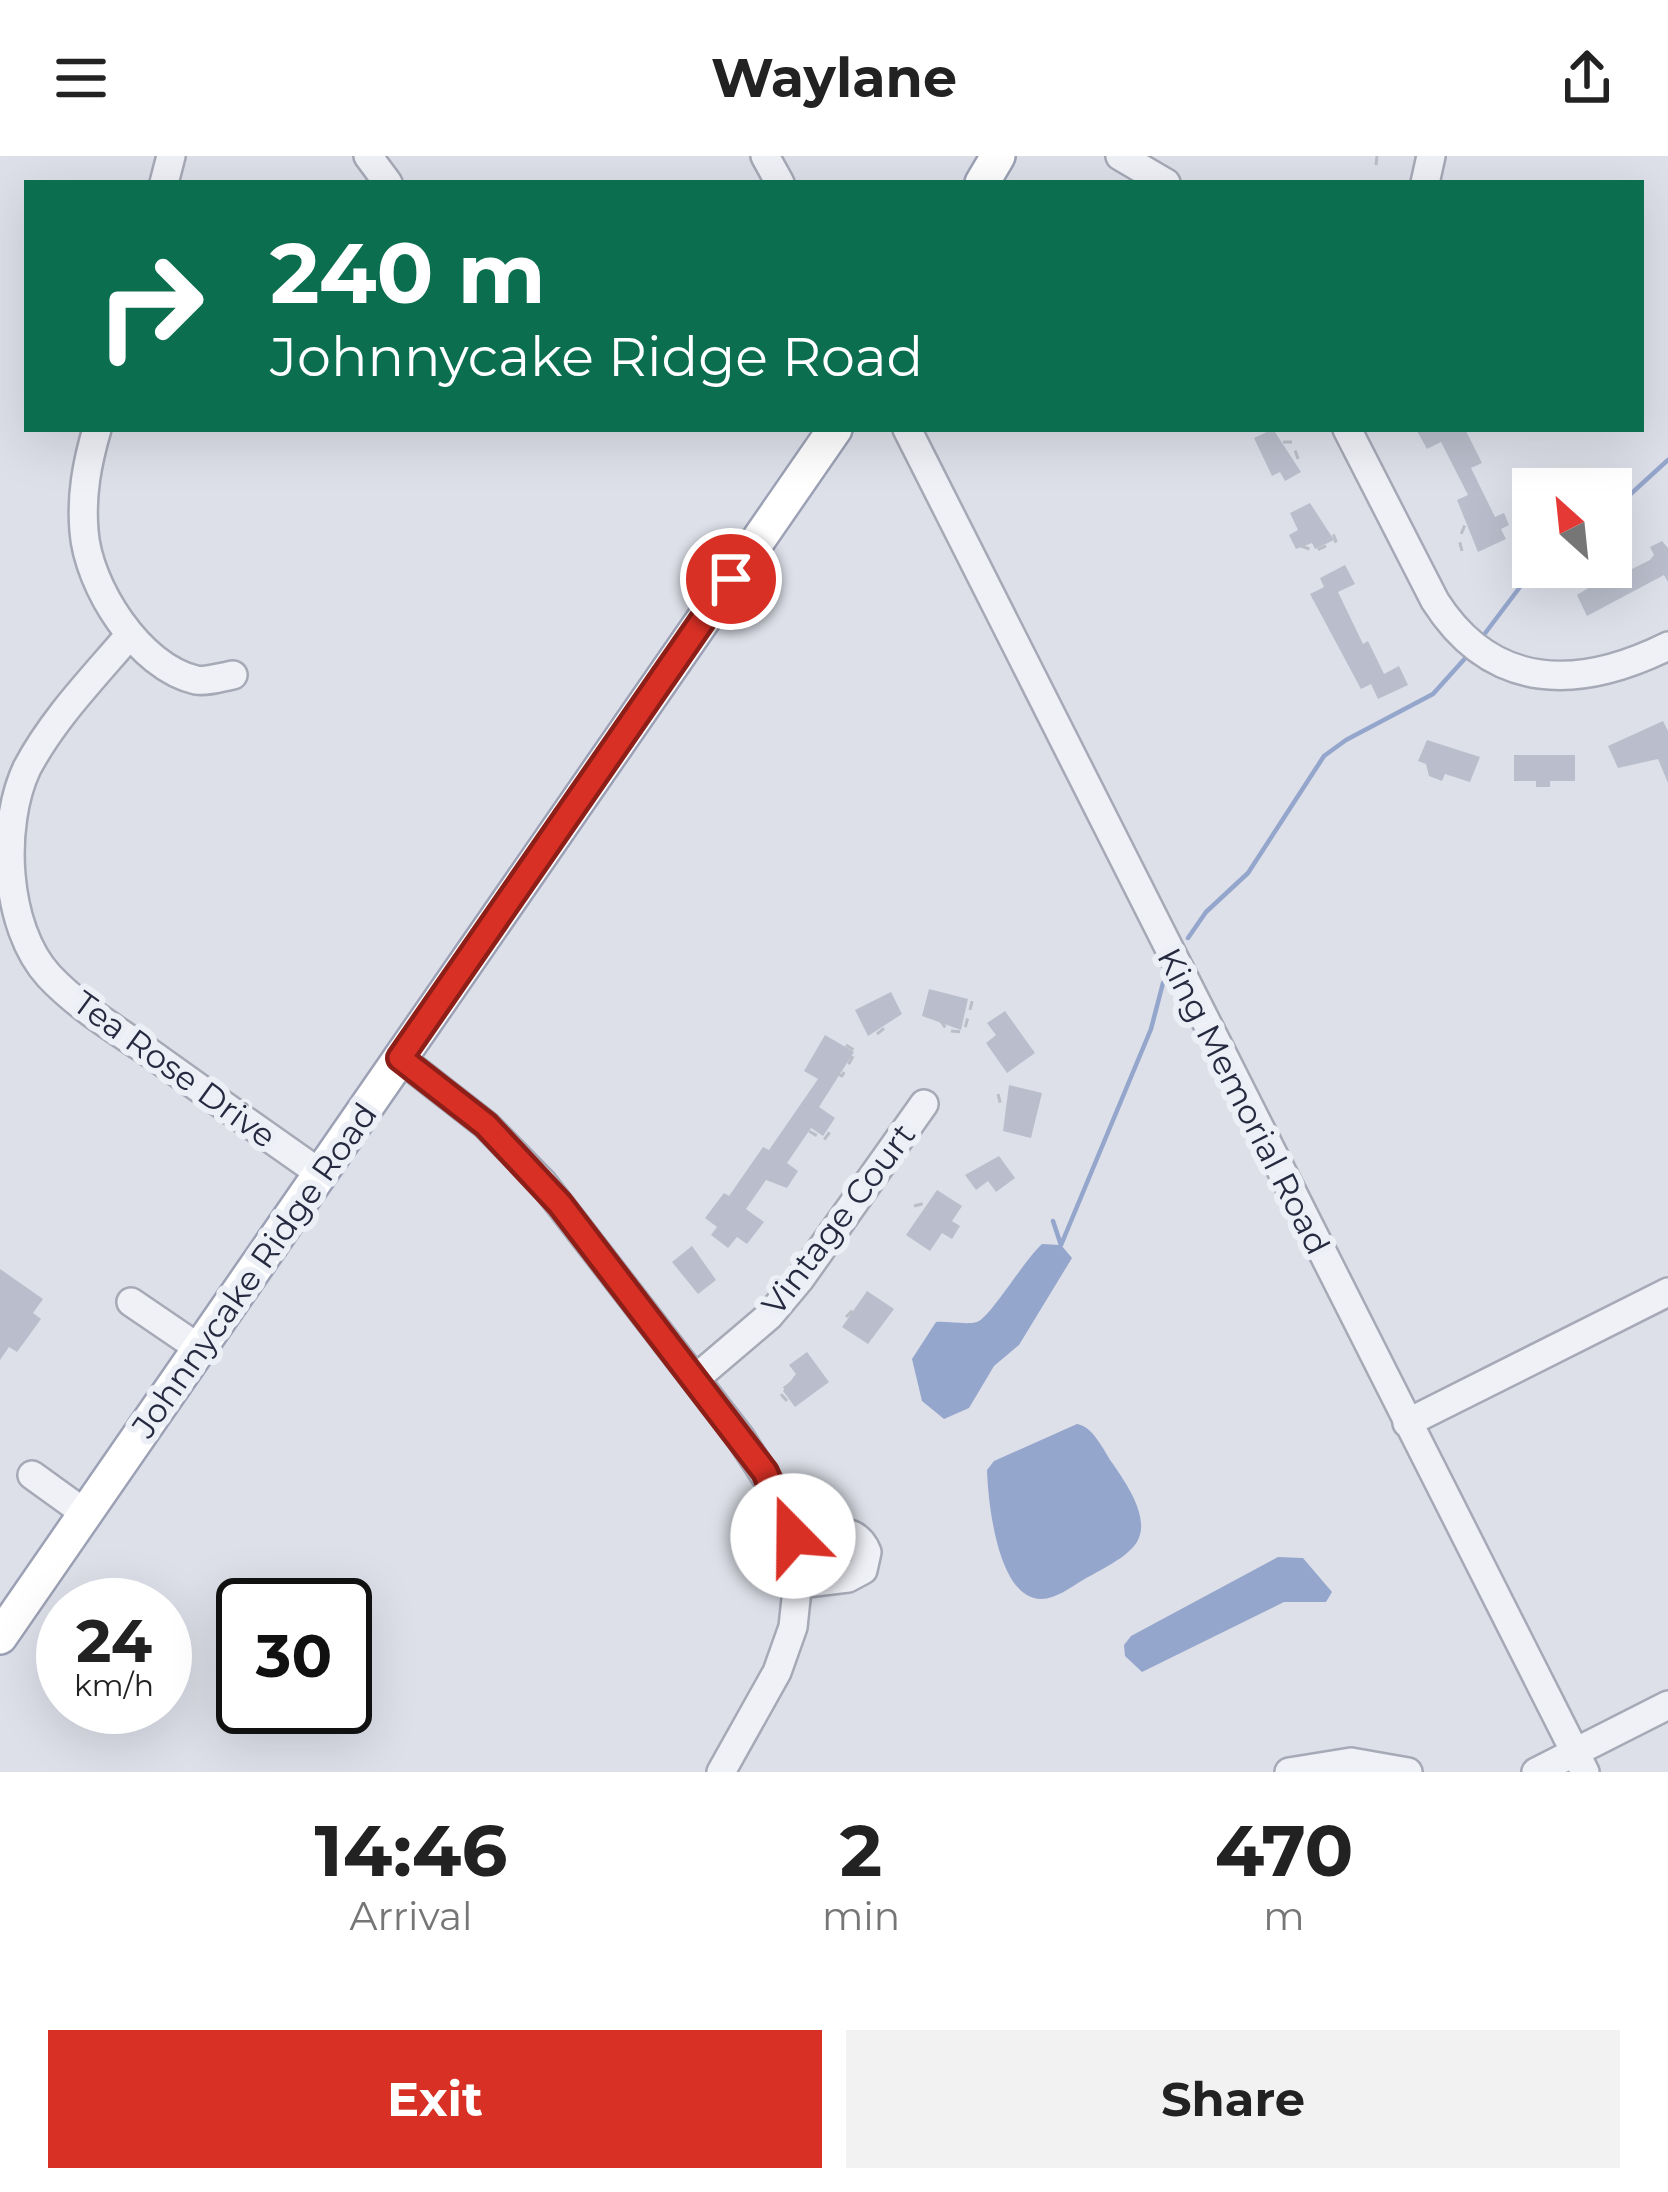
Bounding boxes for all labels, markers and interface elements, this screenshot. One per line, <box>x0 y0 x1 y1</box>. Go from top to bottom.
icon: menu <box>48 45 114 111</box>
text: Waylane <box>711 45 957 111</box>
icon: share <box>1554 45 1620 111</box>
text: 240 m <box>270 222 546 324</box>
icon: right <box>72 228 228 384</box>
text: Johnnycake Ridge Road <box>270 324 923 390</box>
north arrow <box>1512 468 1632 588</box>
map controls <box>1512 468 1632 588</box>
pin <box>680 528 782 630</box>
icon: arrive <box>698 546 764 612</box>
street label: King Memorial Road <box>1149 941 1339 1261</box>
street label: Tea Rose Drive <box>66 982 284 1156</box>
street label: Johnnycake Ridge Road <box>123 1095 385 1446</box>
street label: Vintage Court <box>753 1115 923 1323</box>
position arrow <box>730 1473 856 1599</box>
speed limit sign: 30 <box>216 1578 372 1734</box>
text: 24 <box>76 1604 152 1677</box>
text: km/h <box>74 1667 154 1704</box>
text: 14:46 <box>315 1806 507 1894</box>
text: 2 <box>840 1806 882 1894</box>
text: 470 <box>1215 1806 1353 1894</box>
text: Arrival <box>349 1892 472 1940</box>
text: min <box>822 1892 900 1940</box>
text: m <box>1263 1892 1305 1940</box>
button: Exit <box>48 2030 822 2168</box>
button: Share <box>846 2030 1620 2168</box>

